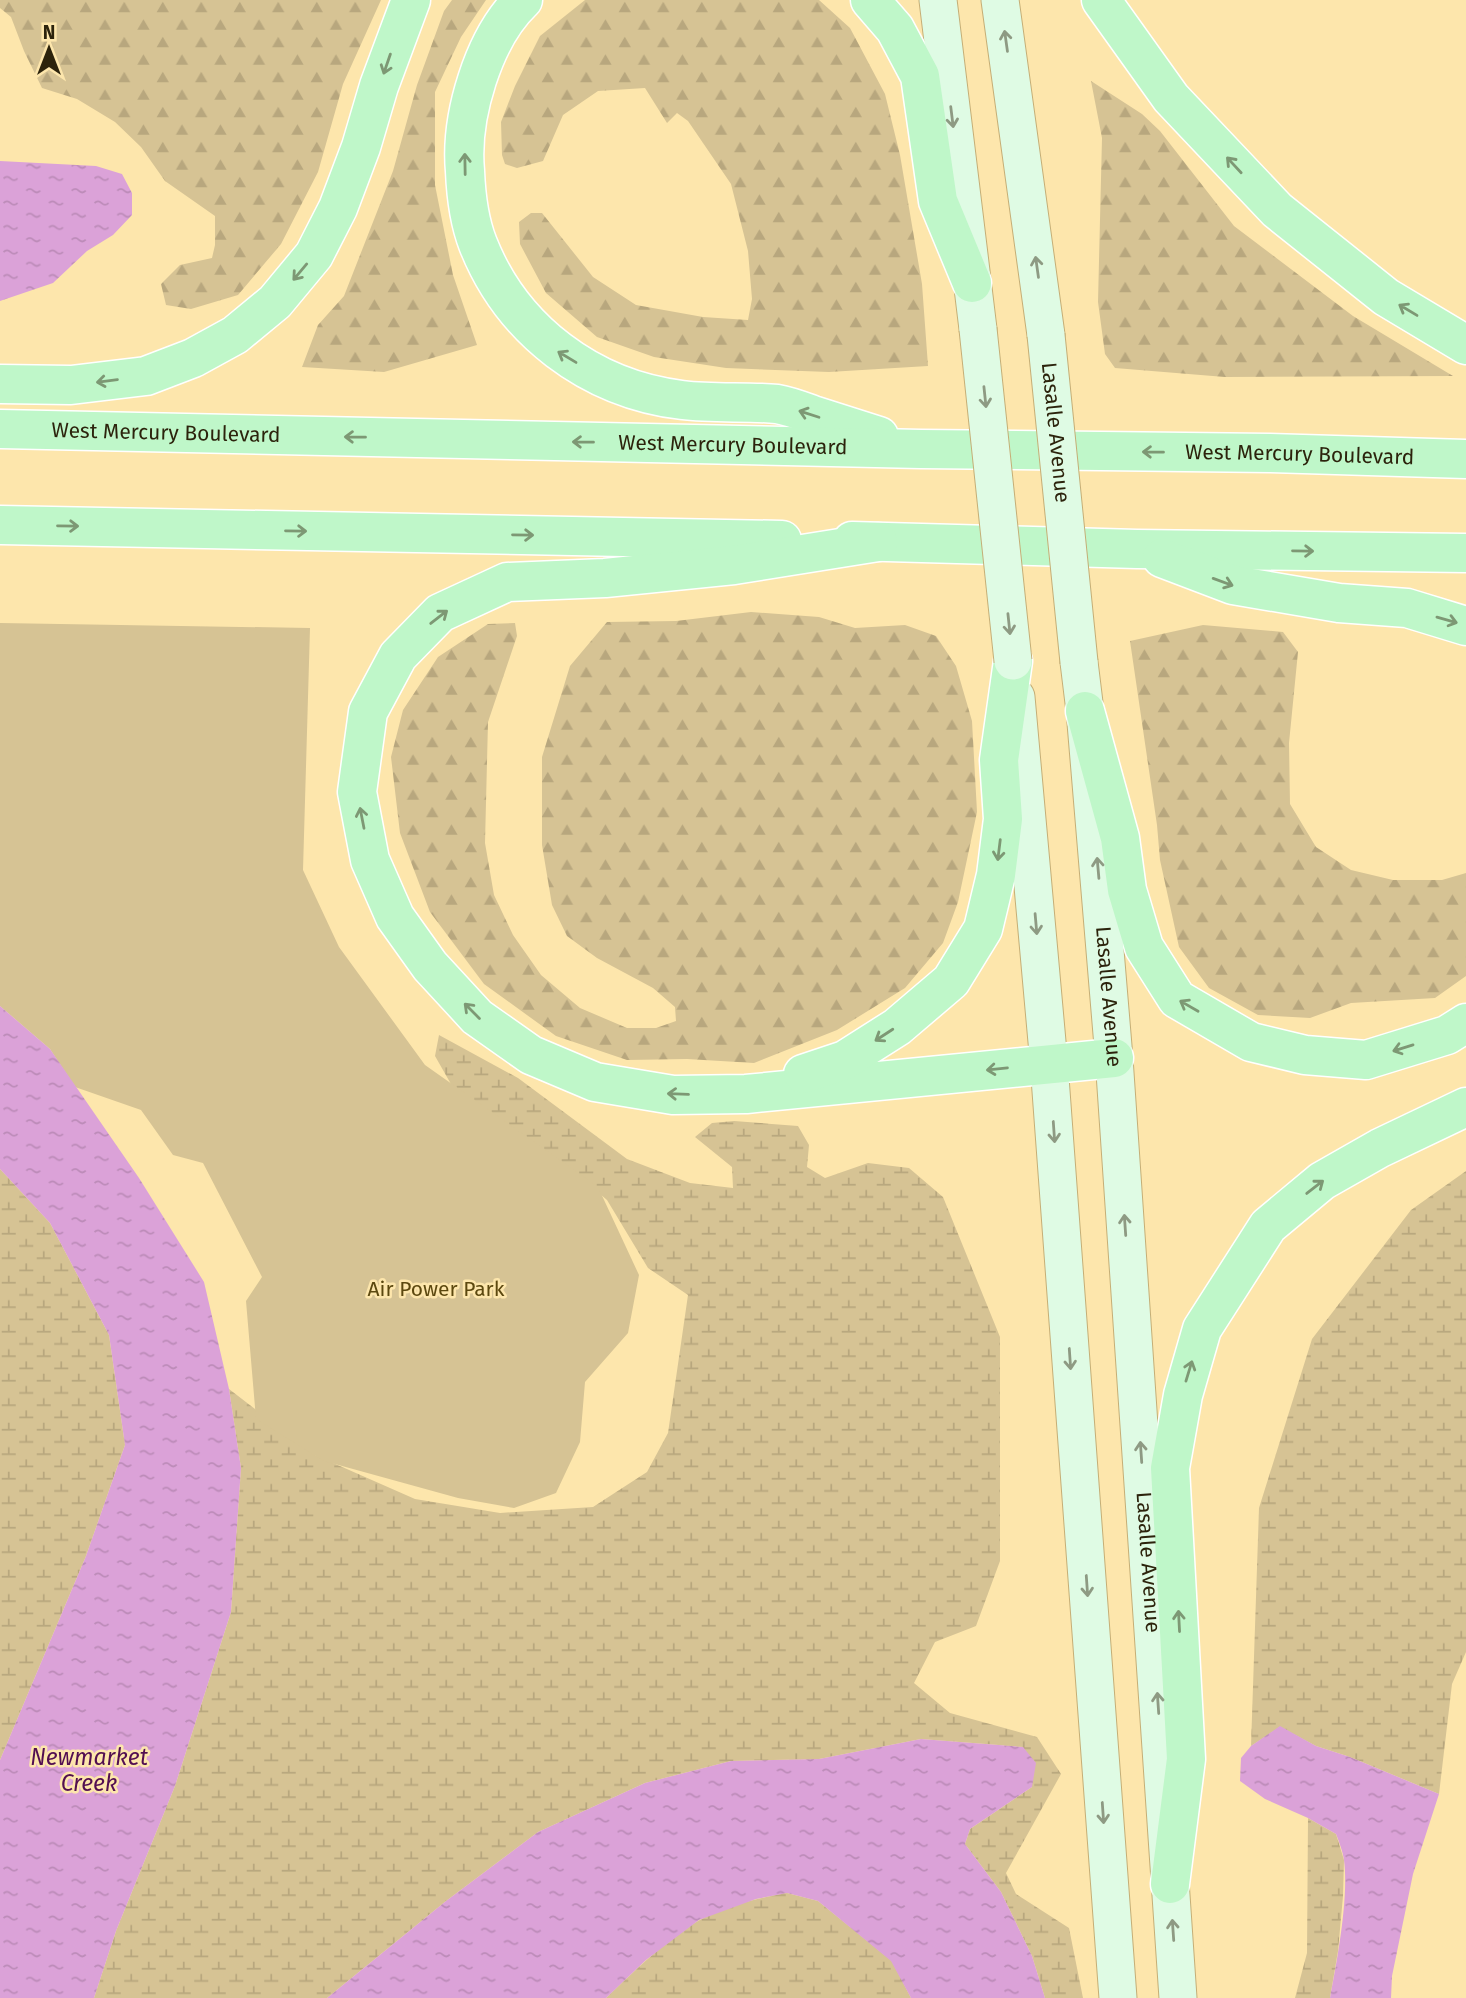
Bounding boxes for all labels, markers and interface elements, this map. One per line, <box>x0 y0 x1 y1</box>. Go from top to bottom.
north arrow <box>14 14 84 84</box>
text: N <box>43 21 55 44</box>
one-way arrow <box>999 31 1012 53</box>
one-way arrow <box>380 52 392 74</box>
one-way arrow <box>945 105 958 127</box>
one-way arrow <box>458 153 472 176</box>
one-way arrow <box>1225 156 1242 173</box>
one-way arrow <box>1030 256 1043 279</box>
one-way arrow <box>292 263 308 281</box>
one-way arrow <box>1398 302 1418 316</box>
one-way arrow <box>557 350 577 364</box>
street label: Lasalle Avenue <box>1036 361 1076 504</box>
one-way arrow <box>97 374 119 387</box>
one-way arrow <box>979 385 992 408</box>
one-way arrow <box>798 406 820 419</box>
street label: West Mercury Boulevard <box>51 417 281 448</box>
street label: West Mercury Boulevard <box>618 429 848 460</box>
one-way arrow <box>344 430 367 443</box>
one-way arrow <box>572 435 595 448</box>
street label: West Mercury Boulevard <box>1185 439 1415 470</box>
one-way arrow <box>1141 445 1164 459</box>
one-way arrow <box>56 519 79 533</box>
one-way arrow <box>284 524 307 538</box>
one-way arrow <box>511 528 534 542</box>
one-way arrow <box>1291 544 1314 558</box>
one-way arrow <box>1212 576 1234 589</box>
one-way arrow <box>430 609 448 624</box>
one-way arrow <box>1003 612 1016 634</box>
one-way arrow <box>1435 614 1458 627</box>
one-way arrow <box>355 807 368 829</box>
one-way arrow <box>993 838 1006 861</box>
one-way arrow <box>1091 857 1104 880</box>
one-way arrow <box>1030 912 1043 935</box>
street label: Lasalle Avenue <box>1090 925 1128 1068</box>
one-way arrow <box>1179 999 1199 1013</box>
one-way arrow <box>464 1003 481 1020</box>
one-way arrow <box>875 1029 895 1043</box>
one-way arrow <box>1393 1043 1415 1056</box>
one-way arrow <box>986 1063 1009 1076</box>
one-way arrow <box>667 1088 690 1101</box>
one-way arrow <box>1048 1120 1061 1143</box>
one-way arrow <box>1306 1180 1324 1195</box>
one-way arrow <box>1118 1214 1131 1236</box>
park label: Air Power Park <box>368 1276 505 1302</box>
one-way arrow <box>1064 1347 1077 1370</box>
one-way arrow <box>1184 1361 1197 1383</box>
one-way arrow <box>1134 1441 1147 1463</box>
street label: Lasalle Avenue <box>1131 1491 1166 1634</box>
one-way arrow <box>1080 1574 1093 1597</box>
one-way arrow <box>1172 1610 1185 1633</box>
one-way arrow <box>1151 1692 1164 1715</box>
water label: Newmarket Creek <box>30 1743 149 1797</box>
one-way arrow <box>1097 1801 1110 1824</box>
one-way arrow <box>1166 1919 1179 1942</box>

